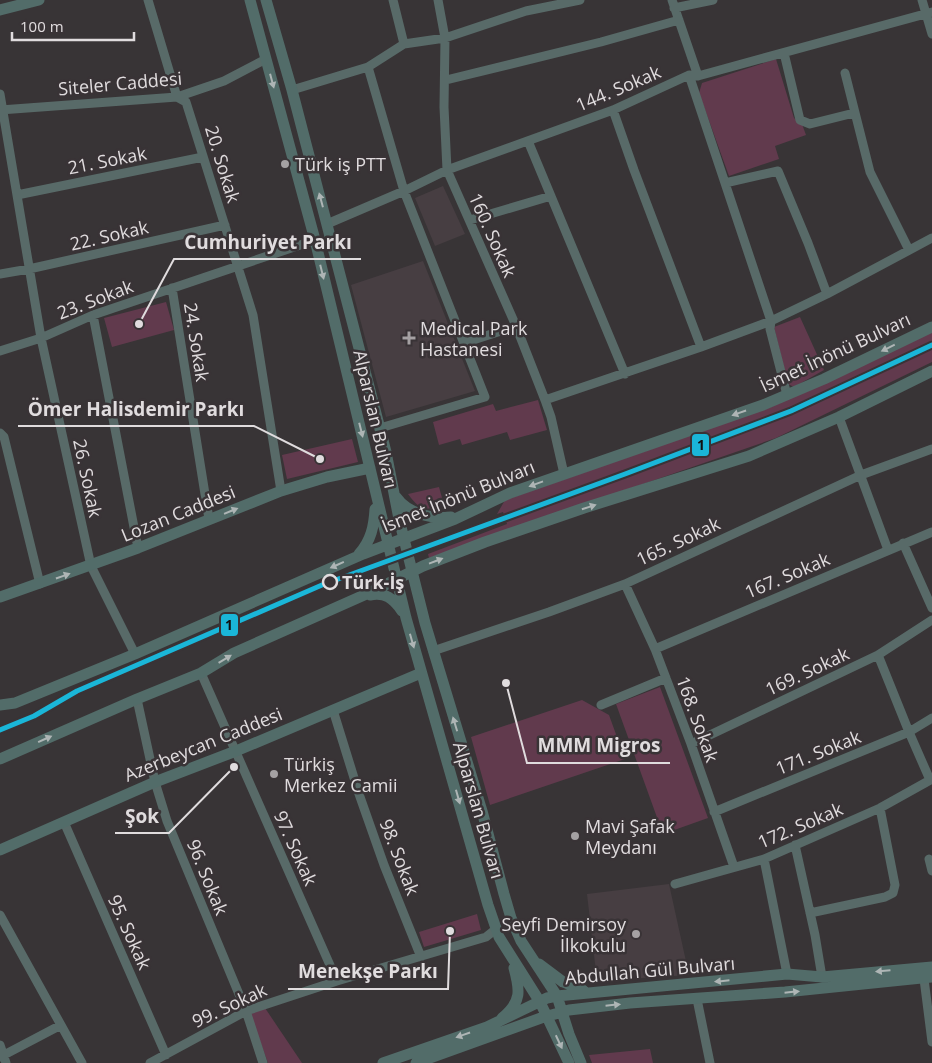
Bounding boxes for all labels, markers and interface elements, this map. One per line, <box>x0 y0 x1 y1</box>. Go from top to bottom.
scale bar <box>12 10 135 42</box>
text: 100 m <box>20 16 64 36</box>
street label: 144. Sokak <box>572 59 665 117</box>
street label: Siteler Caddesi <box>57 66 183 100</box>
one-way arrow <box>268 74 276 89</box>
street label: 20. Sokak <box>200 122 246 206</box>
street label: 21. Sokak <box>66 141 149 179</box>
place label: Türk iş PTT <box>295 152 386 176</box>
marker: Türk iş PTT <box>279 158 291 170</box>
street label: 160. Sokak <box>464 189 522 281</box>
one-way arrow <box>317 193 325 208</box>
street label: 22. Sokak <box>68 214 151 256</box>
callout: Cumhuriyet Parkı <box>174 225 361 259</box>
text: Cumhuriyet Parkı <box>184 229 352 255</box>
one-way arrow <box>318 264 326 279</box>
street label: 23. Sokak <box>54 273 137 324</box>
street label: 24. Sokak <box>179 301 215 384</box>
street label: İsmet İnönü Bulvarı <box>756 307 914 397</box>
place label: Medical Park Hastanesi <box>420 316 528 361</box>
marker: Medical Park Hastanesi <box>402 331 416 345</box>
one-way arrow <box>881 345 895 353</box>
street label: Alparslan Bulvarı <box>348 347 404 491</box>
callout: Ömer Halisdemir Parkı <box>18 392 254 426</box>
text: Ömer Halisdemir Parkı <box>28 396 244 422</box>
one-way arrow <box>732 410 747 418</box>
one-way arrow <box>357 422 365 437</box>
line badge: 1 <box>691 433 710 457</box>
text: 1 <box>697 435 705 454</box>
street label: 26. Sokak <box>68 437 108 520</box>
street label: İsmet İnönü Bulvarı <box>378 454 538 538</box>
street label: Lozan Caddesi <box>117 479 239 547</box>
one-way arrow <box>528 480 543 488</box>
one-way arrow <box>581 502 596 510</box>
one-way arrow <box>224 507 239 515</box>
street label: 165. Sokak <box>632 511 724 571</box>
street label: 167. Sokak <box>741 546 834 604</box>
one-way arrow <box>428 557 443 564</box>
one-way arrow <box>330 561 344 569</box>
place label: Türk-İş <box>342 570 404 594</box>
one-way arrow <box>56 572 71 580</box>
marker: Türk-İş <box>322 574 338 590</box>
line badge: 1 <box>220 613 239 637</box>
text: 1 <box>225 615 233 634</box>
one-way arrow <box>408 633 416 648</box>
street label: 169. Sokak <box>761 641 853 701</box>
one-way arrow <box>218 654 231 663</box>
street label: 168. Sokak <box>671 673 725 766</box>
street label: Azerbeycan Caddesi <box>120 701 286 787</box>
one-way arrow <box>451 717 459 732</box>
street label: 171. Sokak <box>772 724 865 780</box>
callout: MMM Migros <box>527 729 670 763</box>
text: MMM Migros <box>538 732 660 758</box>
one-way arrow <box>38 734 52 742</box>
street label: Alparslan Bulvarı <box>448 739 510 881</box>
place label: Türkiş Merkez Camii <box>284 752 397 797</box>
marker: Türkiş Merkez Camii <box>268 768 280 780</box>
one-way arrow <box>454 789 462 804</box>
street label: 172. Sokak <box>754 796 847 854</box>
callout: Şok <box>115 799 169 833</box>
text: Şok <box>125 803 159 829</box>
street label: 97. Sokak <box>269 807 323 890</box>
place label: Mavi Şafak Meydanı <box>585 814 675 859</box>
street label: 98. Sokak <box>375 816 426 899</box>
marker: Mavi Şafak Meydanı <box>569 830 581 842</box>
street label: 96. Sokak <box>182 836 234 919</box>
street label: 95. Sokak <box>103 891 157 974</box>
place label: Seyfi Demirsoy İlkokulu <box>502 912 627 957</box>
marker: Seyfi Demirsoy İlkokulu <box>630 928 642 940</box>
street label: Abdullah Gül Bulvarı <box>564 951 736 989</box>
callout: Menekşe Parkı <box>288 955 448 989</box>
text: Menekşe Parkı <box>298 958 438 984</box>
one-way arrow <box>875 968 891 976</box>
street label: 99. Sokak <box>188 977 271 1033</box>
one-way arrow <box>713 977 729 985</box>
one-way arrow <box>785 987 801 995</box>
one-way arrow <box>605 1001 621 1009</box>
one-way arrow <box>455 1031 470 1039</box>
one-way arrow <box>555 1035 563 1049</box>

